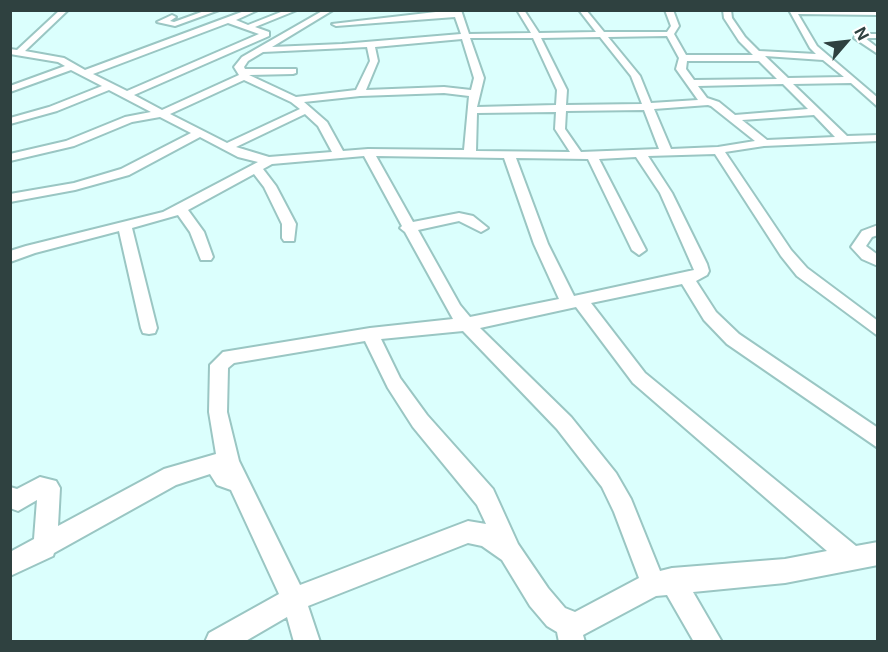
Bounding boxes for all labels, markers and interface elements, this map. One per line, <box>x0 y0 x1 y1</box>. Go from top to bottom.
north arrow <box>816 12 876 72</box>
text: N <box>850 23 874 44</box>

